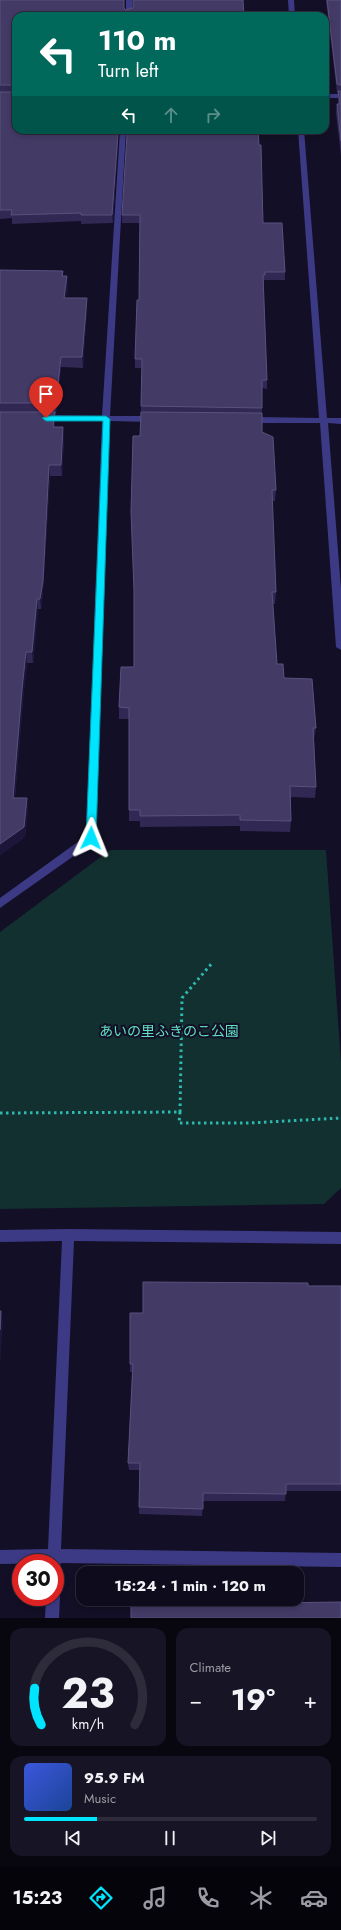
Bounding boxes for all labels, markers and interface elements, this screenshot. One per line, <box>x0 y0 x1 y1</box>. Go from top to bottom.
text: 110 m <box>98 20 176 61</box>
icon: left <box>32 28 84 80</box>
text: Turn left <box>98 58 158 84</box>
icon: left <box>118 104 140 126</box>
icon: ahead <box>160 104 182 126</box>
icon: right <box>202 104 224 126</box>
pin <box>29 377 63 418</box>
icon: arrive <box>35 383 57 405</box>
position arrow <box>70 817 112 859</box>
park label: あいの里ふきのこ公園 <box>99 1021 239 1041</box>
speed limit sign: 30 <box>12 1554 64 1606</box>
text: 15:24 · 1 min · 120 m <box>114 1575 266 1597</box>
text: Climate <box>190 1658 231 1677</box>
text: 23 <box>61 1663 114 1724</box>
text: 19° <box>231 1678 275 1721</box>
text: − <box>190 1684 202 1716</box>
text: + <box>303 1684 317 1716</box>
text: km/h <box>72 1714 104 1734</box>
text: 95.9 FM <box>84 1767 145 1789</box>
text: Music <box>84 1789 116 1808</box>
icon: previous <box>62 1827 84 1849</box>
icon: pause <box>159 1827 181 1849</box>
icon: next <box>257 1827 279 1849</box>
icon: directions <box>87 1884 115 1912</box>
icon: music <box>141 1884 169 1912</box>
icon: phone <box>194 1884 222 1912</box>
icon: climate <box>247 1884 275 1912</box>
icon: car <box>300 1884 328 1912</box>
text: 15:23 <box>13 1885 62 1911</box>

